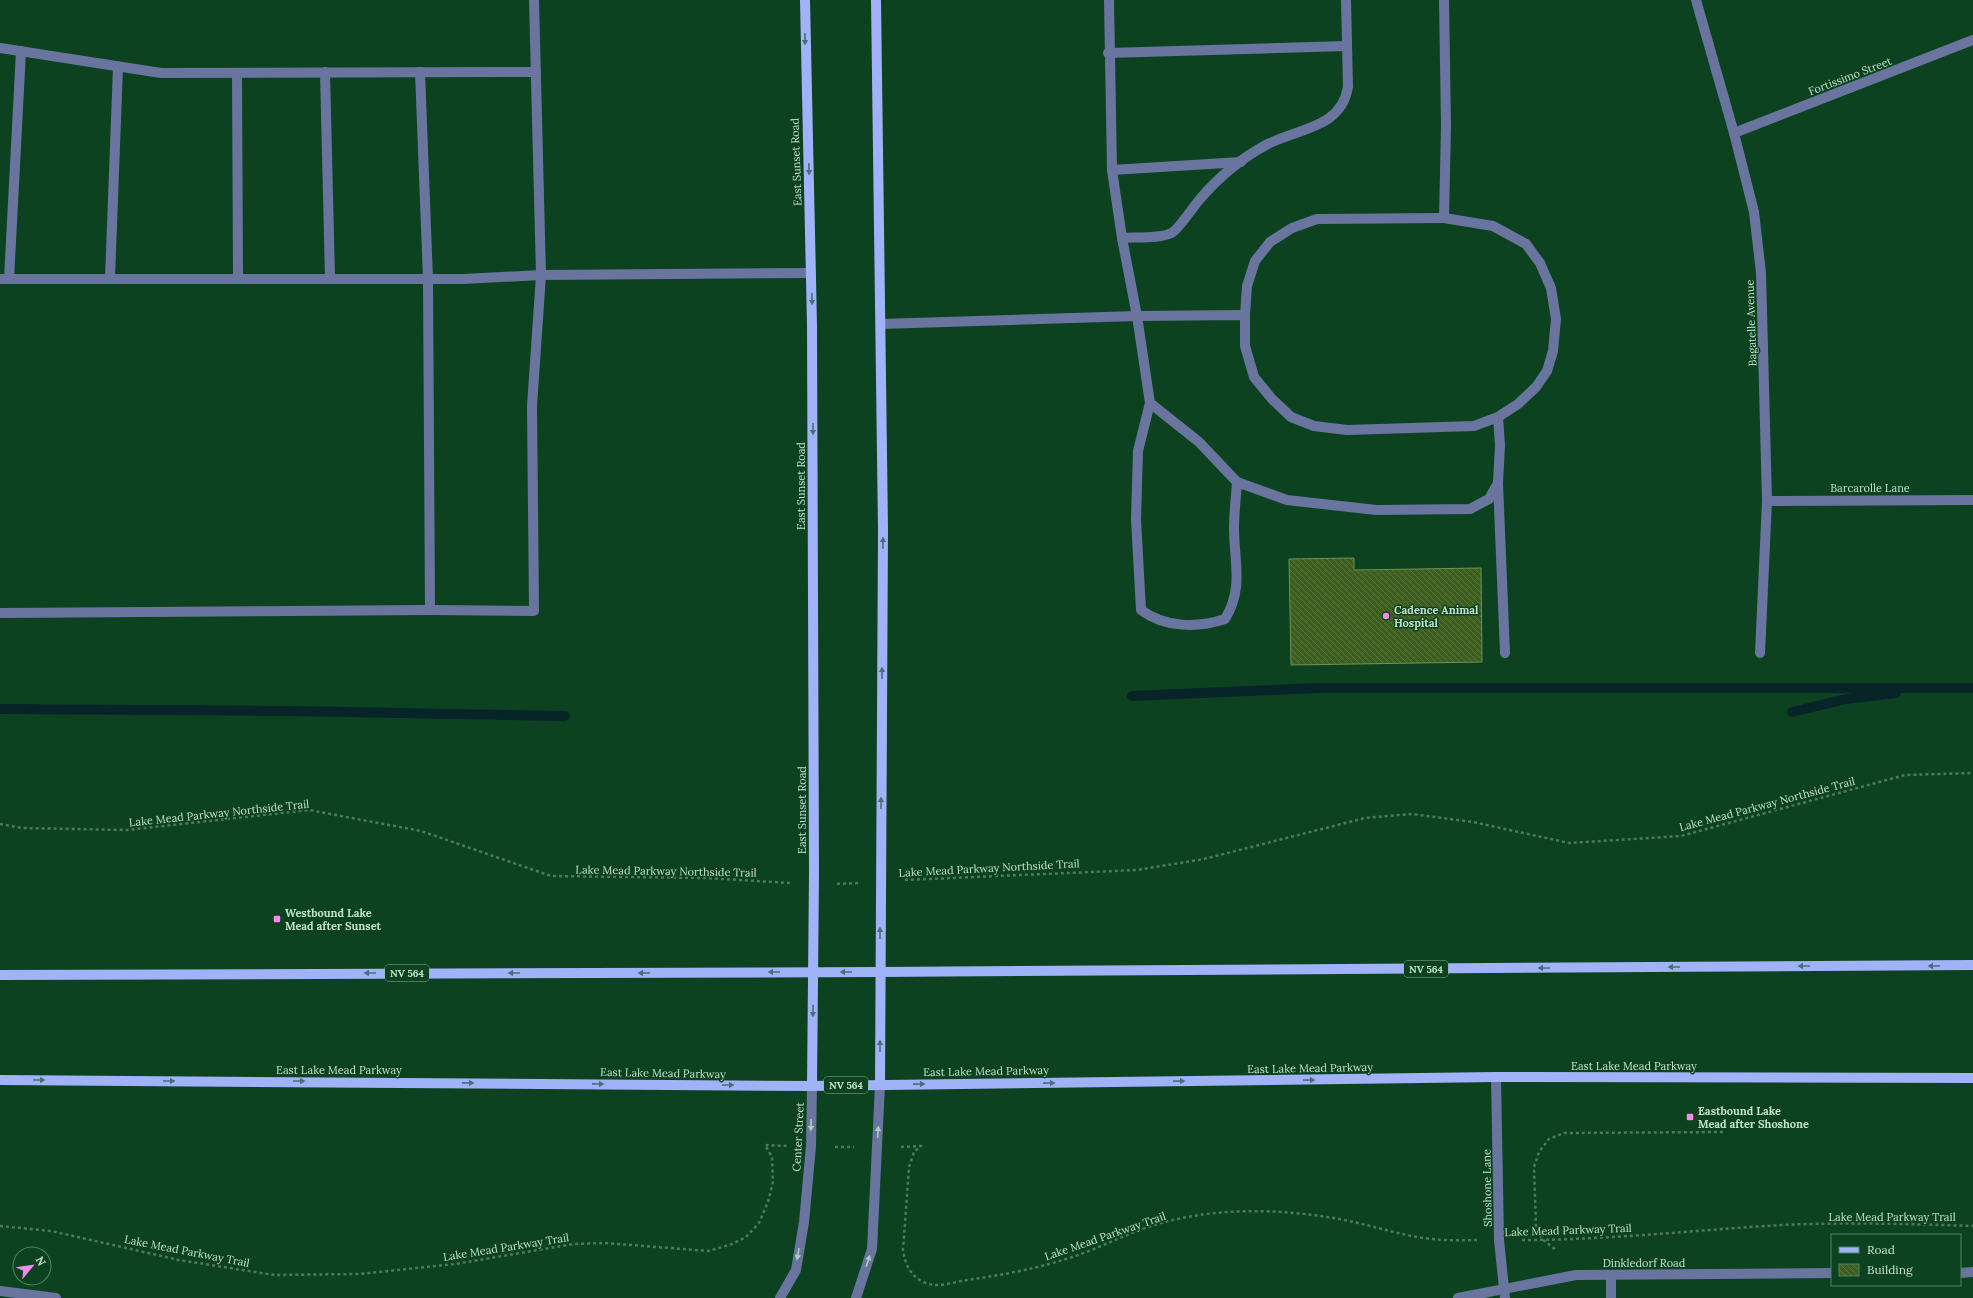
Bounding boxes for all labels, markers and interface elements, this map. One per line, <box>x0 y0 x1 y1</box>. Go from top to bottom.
one-way arrow <box>802 33 808 46</box>
street label: Fortissimo Street <box>1806 53 1894 98</box>
street label: East Sunset Road <box>787 117 805 206</box>
one-way arrow <box>805 163 812 175</box>
street label: Bagatelle Avenue <box>1742 279 1760 367</box>
one-way arrow <box>809 293 815 306</box>
one-way arrow <box>810 423 816 436</box>
street label: East Sunset Road <box>794 442 808 530</box>
street label: Barcarolle Lane <box>1830 481 1910 495</box>
one-way arrow <box>880 536 886 549</box>
place label: Cadence Animal Hospital <box>1394 603 1479 630</box>
marker: Cadence Animal Hospital <box>1381 611 1391 621</box>
one-way arrow <box>879 666 885 679</box>
street label: East Sunset Road <box>795 766 809 854</box>
street label: Lake Mead Parkway Northside Trail <box>1678 774 1856 834</box>
one-way arrow <box>878 796 884 809</box>
street label: Lake Mead Parkway Northside Trail <box>128 797 310 829</box>
street label: Lake Mead Parkway Northside Trail <box>898 856 1080 880</box>
street label: Lake Mead Parkway Northside Trail <box>575 862 757 880</box>
place label: Westbound Lake Mead after Sunset <box>285 906 382 933</box>
marker: Westbound Lake Mead after Sunset <box>272 914 282 924</box>
one-way arrow <box>877 926 883 939</box>
road number: NV 564 <box>1404 961 1448 977</box>
one-way arrow <box>1797 963 1810 969</box>
one-way arrow <box>1927 963 1940 969</box>
one-way arrow <box>1667 964 1680 970</box>
road number: NV 564 <box>385 965 429 981</box>
one-way arrow <box>1537 965 1550 971</box>
one-way arrow <box>767 969 780 975</box>
one-way arrow <box>839 969 852 975</box>
one-way arrow <box>363 970 376 976</box>
one-way arrow <box>507 970 520 976</box>
one-way arrow <box>637 970 650 976</box>
one-way arrow <box>810 1005 816 1018</box>
one-way arrow <box>877 1039 883 1052</box>
street label: East Lake Mead Parkway <box>1571 1059 1697 1073</box>
street label: East Lake Mead Parkway <box>1247 1060 1373 1076</box>
street label: East Lake Mead Parkway <box>276 1063 402 1077</box>
street label: East Lake Mead Parkway <box>923 1063 1049 1079</box>
street label: East Lake Mead Parkway <box>600 1065 726 1081</box>
one-way arrow <box>1303 1076 1315 1083</box>
one-way arrow <box>33 1077 45 1084</box>
road number: NV 564 <box>824 1077 868 1093</box>
one-way arrow <box>163 1078 176 1084</box>
one-way arrow <box>293 1078 305 1085</box>
one-way arrow <box>1173 1078 1186 1084</box>
one-way arrow <box>462 1080 475 1086</box>
one-way arrow <box>1043 1080 1056 1086</box>
one-way arrow <box>592 1081 605 1087</box>
one-way arrow <box>913 1081 926 1087</box>
one-way arrow <box>722 1082 735 1088</box>
street label: Center Street <box>789 1101 807 1172</box>
place label: Eastbound Lake Mead after Shoshone <box>1698 1104 1809 1131</box>
marker: Eastbound Lake Mead after Shoshone <box>1685 1112 1695 1122</box>
one-way arrow <box>808 1119 814 1132</box>
one-way arrow <box>874 1126 881 1138</box>
street label: Shoshone Lane <box>1479 1149 1495 1227</box>
street label: Lake Mead Parkway Trail <box>1043 1209 1167 1263</box>
street label: Lake Mead Parkway Trail <box>1828 1210 1956 1224</box>
street label: Lake Mead Parkway Trail <box>1504 1221 1632 1239</box>
street label: Lake Mead Parkway Trail <box>442 1230 570 1264</box>
street label: Lake Mead Parkway Trail <box>123 1232 251 1270</box>
legend <box>1831 1234 1961 1286</box>
text: Road <box>1867 1242 1895 1257</box>
north arrow <box>12 1246 52 1286</box>
one-way arrow <box>795 1248 801 1260</box>
text: N <box>33 1254 49 1269</box>
one-way arrow <box>865 1255 871 1267</box>
street label: Dinkledorf Road <box>1603 1256 1686 1270</box>
text: Building <box>1867 1262 1913 1277</box>

